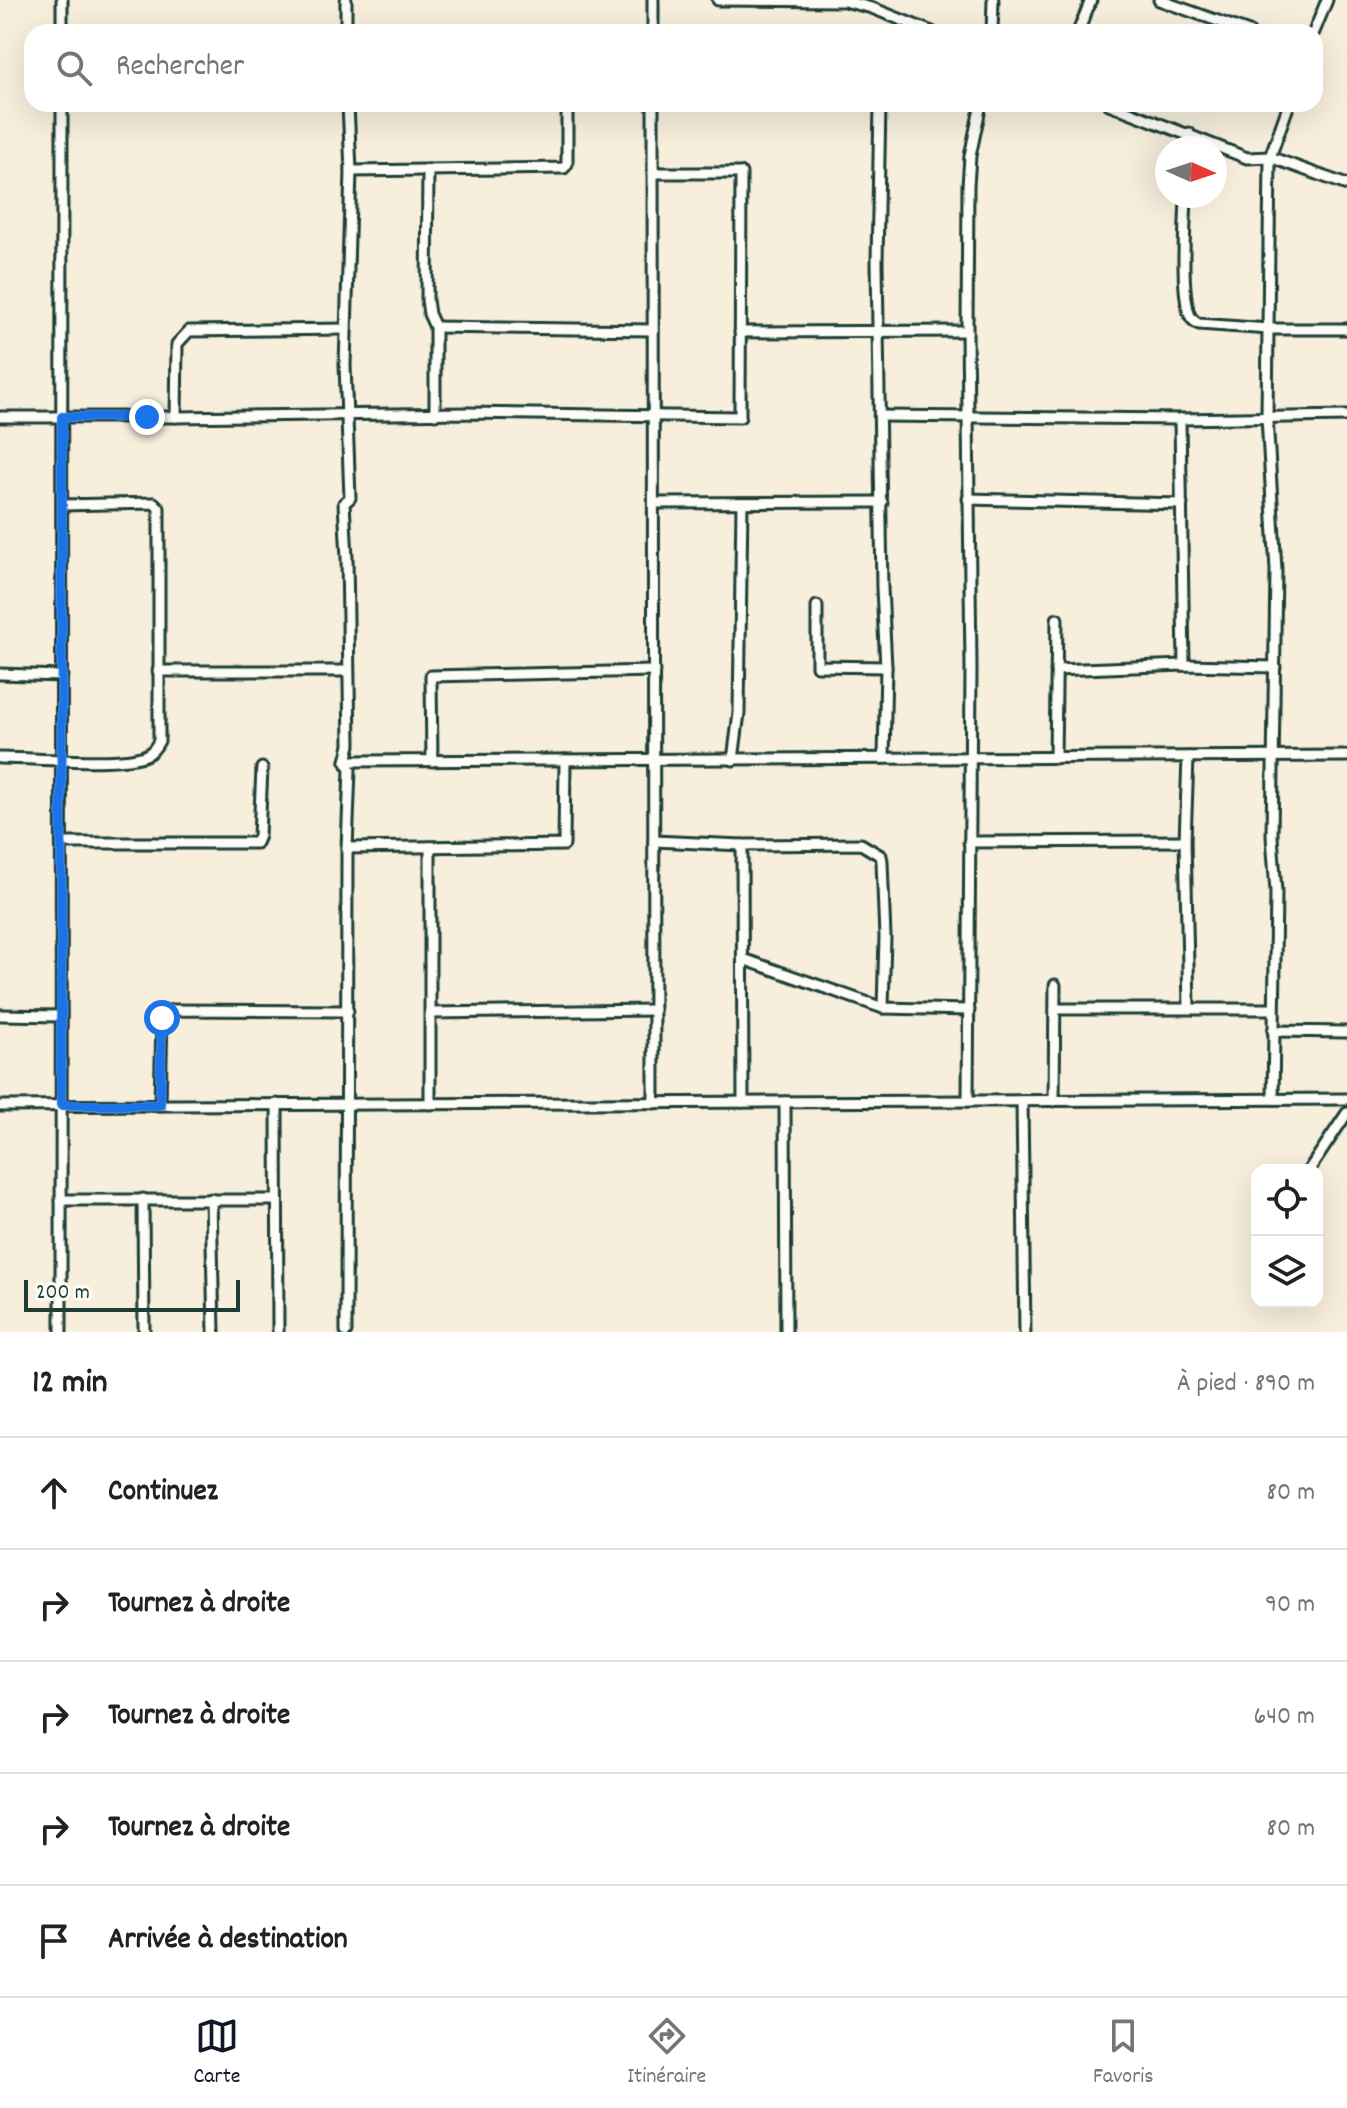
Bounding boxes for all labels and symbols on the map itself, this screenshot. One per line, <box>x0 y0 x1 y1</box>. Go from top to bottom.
north arrow <box>1155 136 1227 208</box>
route end <box>129 399 165 435</box>
route start <box>144 1000 180 1036</box>
scale bar <box>24 1276 240 1312</box>

